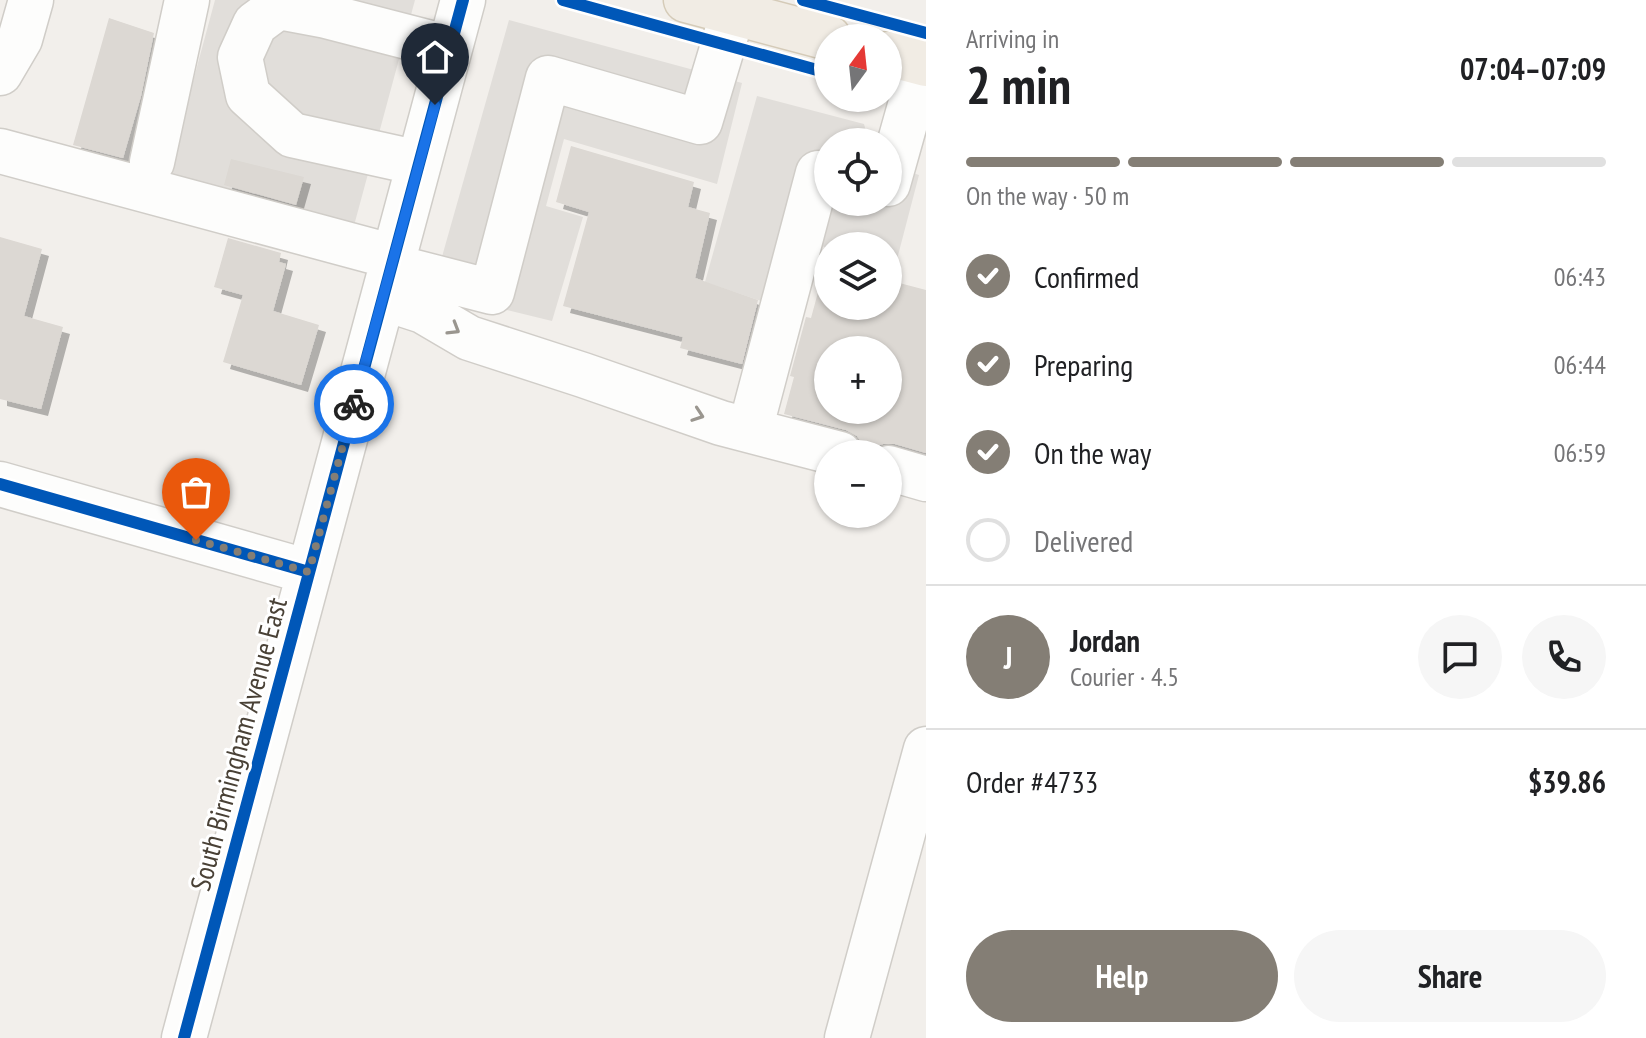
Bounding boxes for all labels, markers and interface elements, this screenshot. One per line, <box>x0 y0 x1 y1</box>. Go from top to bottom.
text: Arriving in <box>966 22 1059 55</box>
pin <box>401 23 469 105</box>
north arrow <box>814 24 902 112</box>
map controls <box>814 24 902 528</box>
icon: home <box>413 35 457 79</box>
text: 07:04–07:09 <box>1460 49 1606 88</box>
text: 2 min <box>966 51 1071 118</box>
button: locate <box>814 128 902 216</box>
text: On the way · 50 m <box>966 179 1129 212</box>
button: layers <box>814 232 902 320</box>
icon: check <box>966 254 1010 298</box>
text: Confirmed <box>1034 257 1139 296</box>
text: 06:43 <box>1554 260 1606 293</box>
one-way arrow <box>445 319 460 335</box>
button: + <box>814 336 902 424</box>
icon: check <box>966 342 1010 386</box>
text: Preparing <box>1034 345 1133 384</box>
text: 06:44 <box>1554 348 1606 381</box>
courier <box>314 364 394 444</box>
icon: bike <box>332 382 376 426</box>
one-way arrow <box>691 406 705 422</box>
icon: check <box>966 430 1010 474</box>
text: On the way <box>1034 433 1151 472</box>
text: 06:59 <box>1554 436 1606 469</box>
button: − <box>814 440 902 528</box>
pin <box>162 458 230 540</box>
icon: bag <box>174 470 218 514</box>
text: Delivered <box>1034 521 1133 560</box>
street label: South Birmingham Avenue East <box>181 593 295 895</box>
button: chat <box>1418 615 1502 699</box>
button: phone <box>1522 615 1606 699</box>
text: Jordan <box>1070 621 1140 660</box>
text: J <box>1004 638 1012 677</box>
text: Courier · 4.5 <box>1070 660 1179 693</box>
text: Order #4733 <box>966 762 1098 801</box>
text: $39.86 <box>1528 762 1606 801</box>
button: Help <box>966 930 1278 1022</box>
button: Share <box>1294 930 1606 1022</box>

